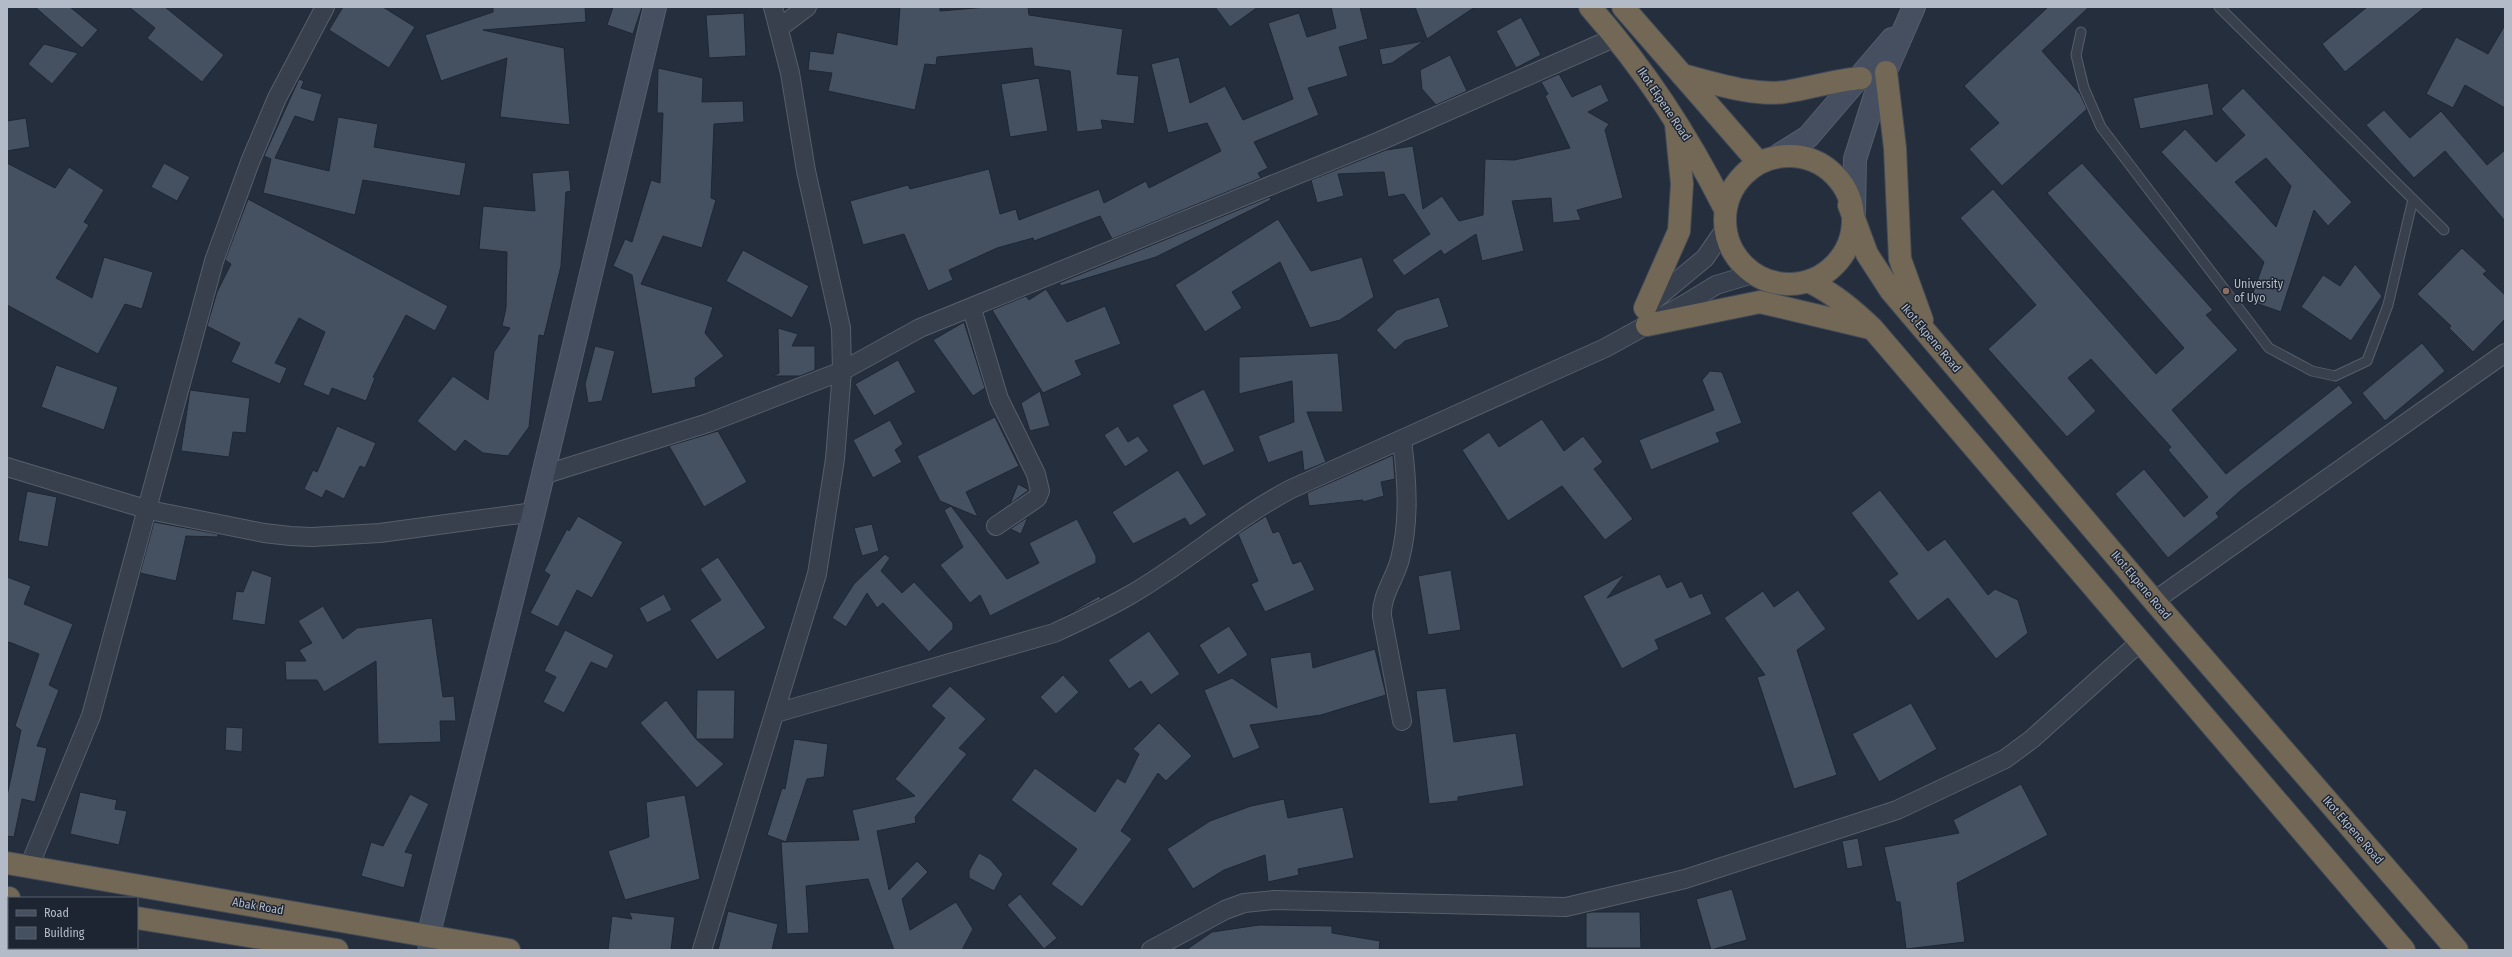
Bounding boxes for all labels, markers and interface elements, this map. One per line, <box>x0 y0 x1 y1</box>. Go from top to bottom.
street label: Ikot Ekpene Road <box>1634 65 1694 143</box>
place label: University of Uyo <box>2234 277 2284 305</box>
marker: University of Uyo <box>2221 286 2231 296</box>
street label: Ikot Ekpene Road <box>1898 301 1964 375</box>
street label: Ikot Ekpene Road <box>2108 548 2174 622</box>
street label: Ikot Ekpene Road <box>2320 793 2386 867</box>
street label: Abak Road <box>231 895 285 917</box>
legend <box>8 897 138 949</box>
text: Road <box>44 906 69 920</box>
text: Building <box>44 926 85 940</box>

